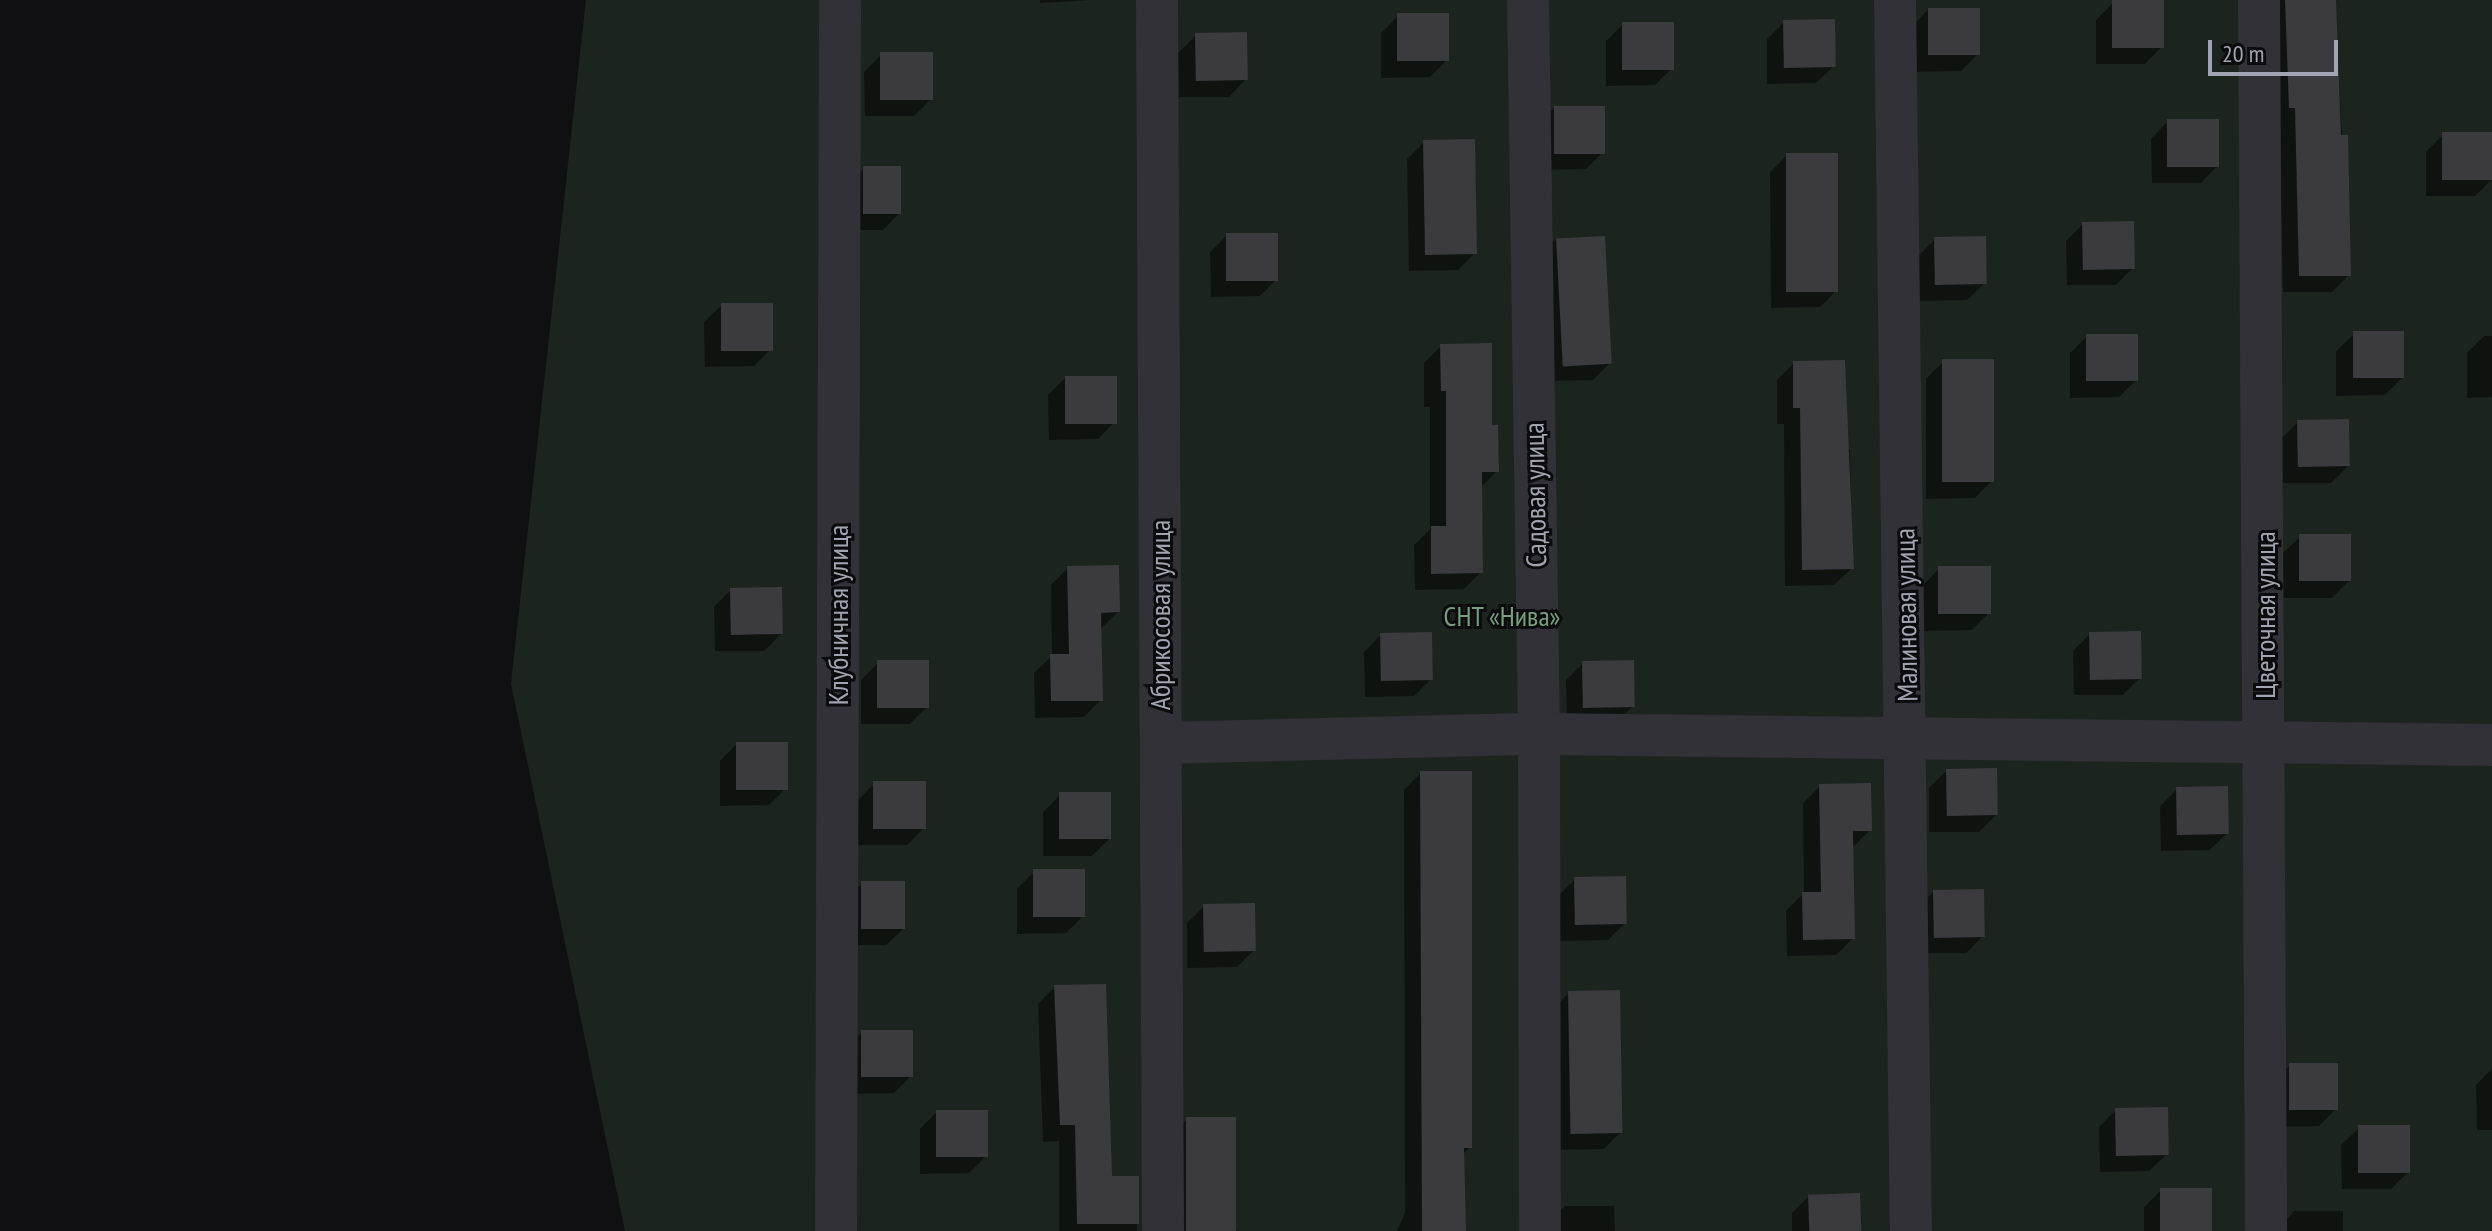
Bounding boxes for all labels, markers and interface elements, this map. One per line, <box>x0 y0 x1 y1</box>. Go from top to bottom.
scale bar <box>2212 24 2342 74</box>
text: 20 m <box>2222 38 2264 69</box>
street label: Садовая улица <box>1517 422 1553 568</box>
street label: Абрикосовая улица <box>1143 520 1177 710</box>
street label: Клубничная улица <box>821 525 855 705</box>
street label: Малиновая улица <box>1888 528 1924 702</box>
street label: Цветочная улица <box>2248 531 2282 699</box>
park label: СНТ «Нива» <box>1443 599 1561 633</box>

